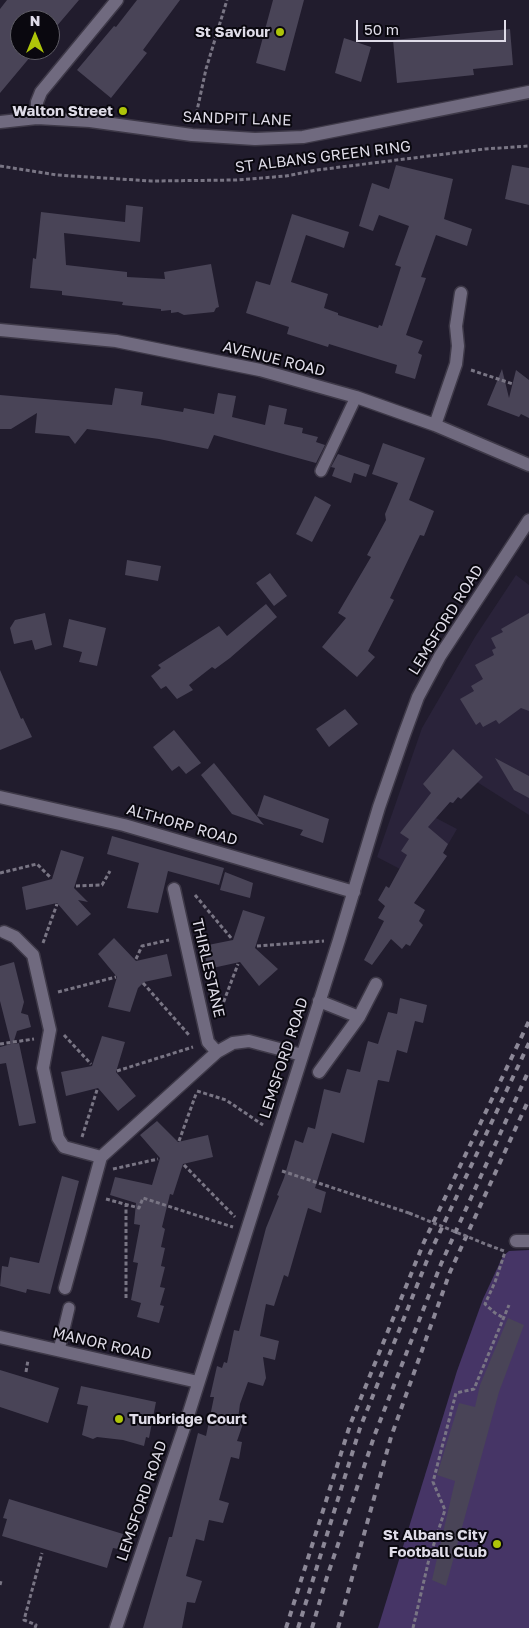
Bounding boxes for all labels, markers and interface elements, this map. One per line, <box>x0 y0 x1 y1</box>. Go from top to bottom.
north arrow <box>10 10 60 60</box>
scale bar <box>359 10 509 42</box>
text: N <box>30 12 40 29</box>
text: 50 m <box>364 20 399 38</box>
place label: St Saviour <box>195 23 270 41</box>
marker: St Saviour <box>274 26 286 38</box>
place label: Walton Street <box>12 102 113 120</box>
marker: Walton Street <box>117 105 129 117</box>
street label: SANDPIT LANE <box>182 108 292 130</box>
street label: ST ALBANS GREEN RING <box>234 137 412 177</box>
street label: AVENUE ROAD <box>221 338 327 380</box>
street label: LEMSFORD ROAD <box>405 562 487 678</box>
street label: ALTHORP ROAD <box>124 801 240 849</box>
street label: THIRLESTANE <box>188 917 228 1019</box>
street label: LEMSFORD ROAD <box>256 995 312 1121</box>
street label: MANOR ROAD <box>51 1324 153 1364</box>
place label: Tunbridge Court <box>129 1410 247 1428</box>
marker: Tunbridge Court <box>113 1413 125 1425</box>
street label: LEMSFORD ROAD <box>113 1438 171 1564</box>
place label: St Albans City Football Club <box>383 1526 487 1561</box>
marker: St Albans City Football Club <box>491 1538 503 1550</box>

